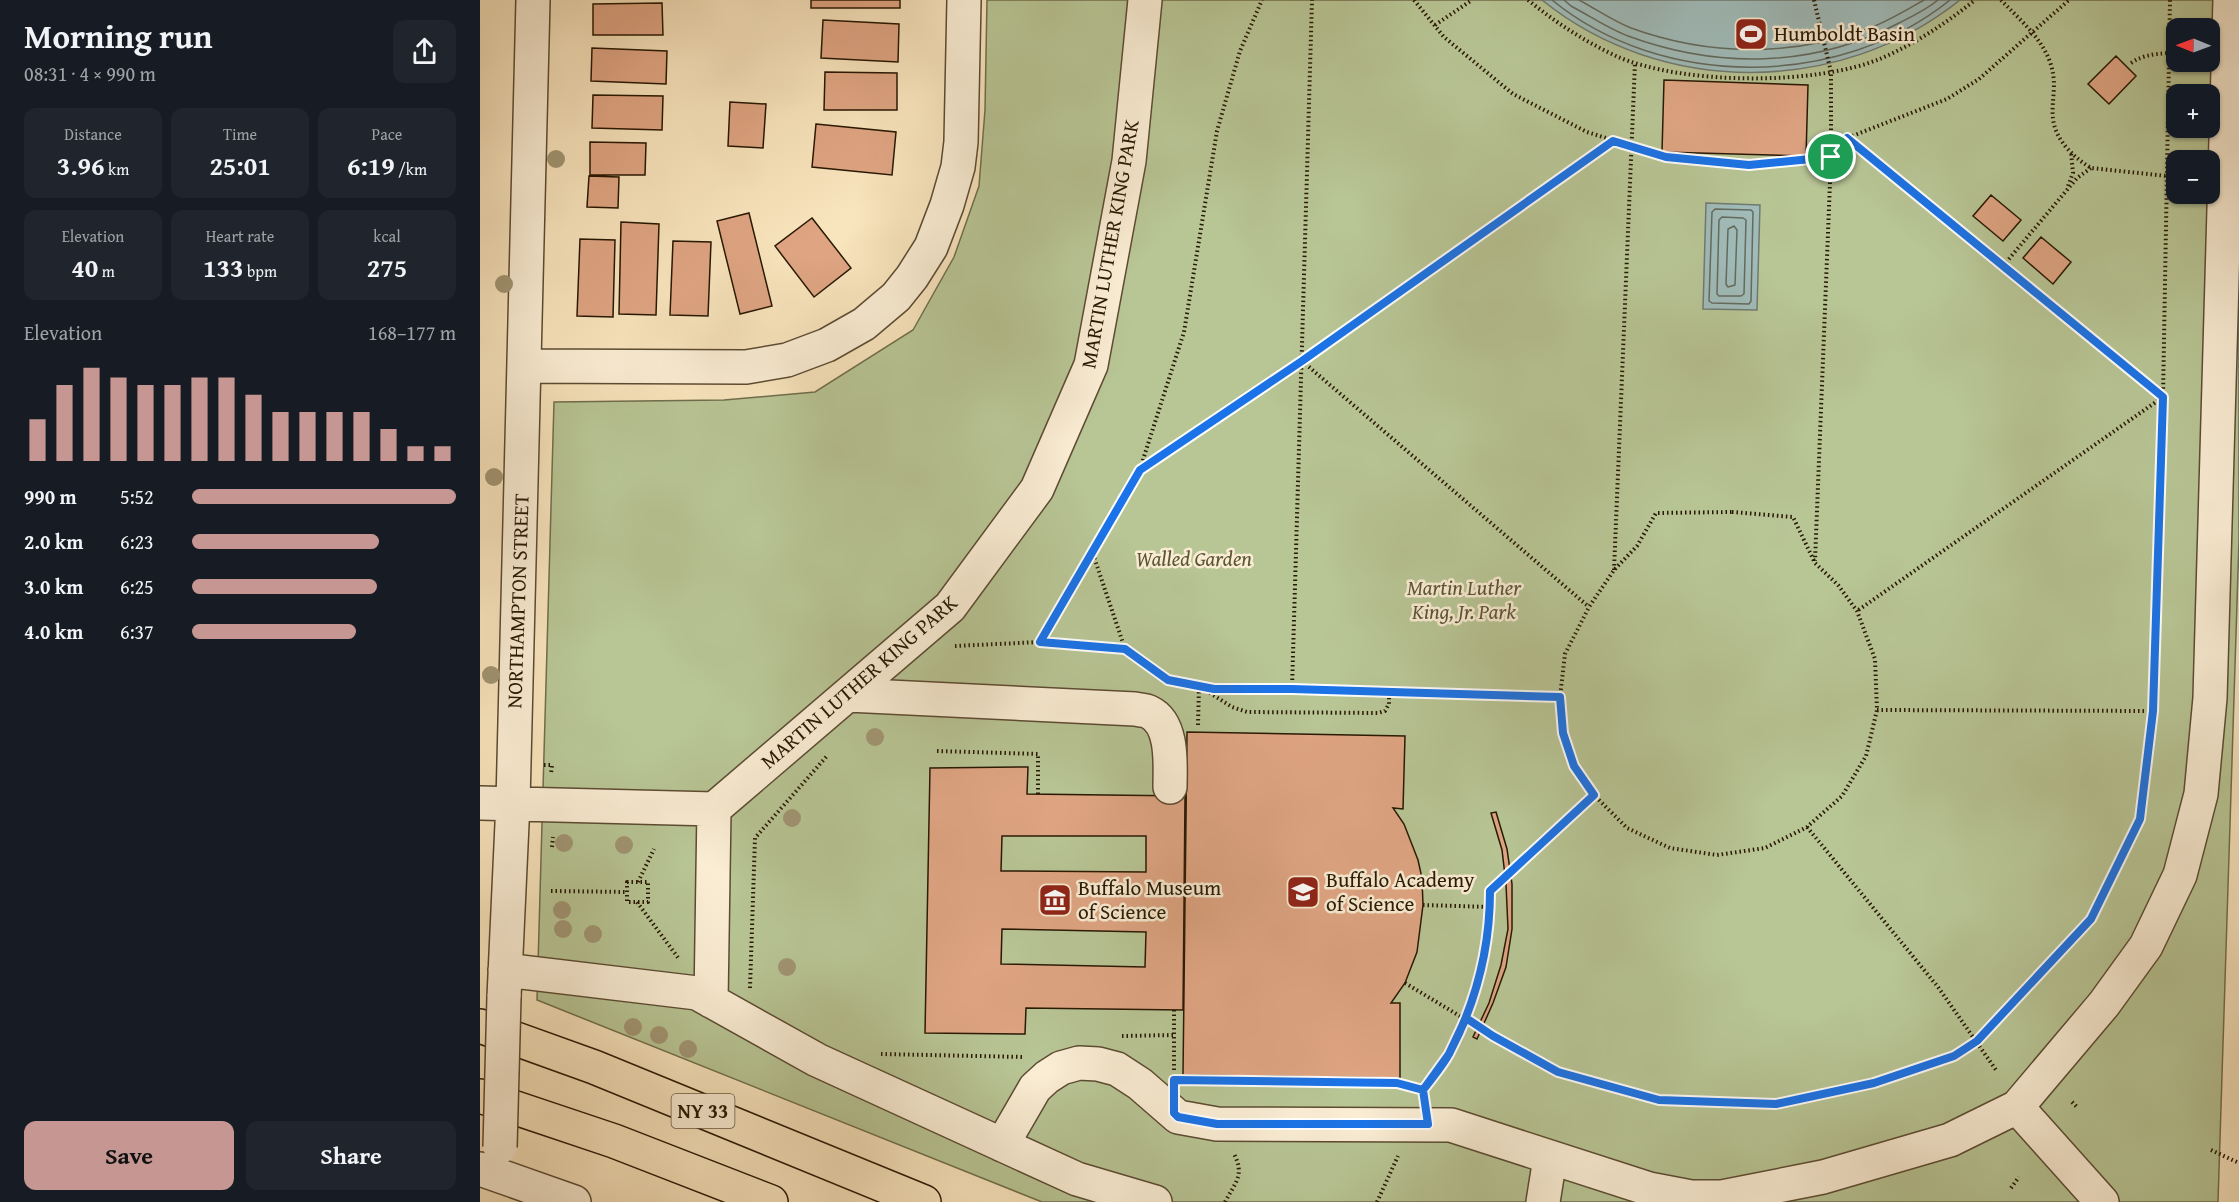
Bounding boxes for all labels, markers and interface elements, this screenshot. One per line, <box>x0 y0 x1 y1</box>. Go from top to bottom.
text: Morning run <box>24 12 213 60</box>
sports icon: Humboldt Basin <box>1733 16 1769 52</box>
place label: Humboldt Basin <box>1774 18 1915 49</box>
north arrow <box>2166 18 2220 72</box>
map controls <box>2166 18 2220 204</box>
button: share <box>393 20 456 83</box>
text: 08:31 · 4 × 990 m <box>24 59 156 88</box>
button: + <box>2166 84 2220 138</box>
street label: MARTIN LUTHER KING PARK <box>1072 116 1147 371</box>
text: Distance <box>64 122 122 146</box>
text: Time <box>223 122 257 146</box>
text: Pace <box>372 122 402 146</box>
pin <box>1805 131 1856 182</box>
icon: arrive <box>1814 140 1847 173</box>
text: 3.96 <box>57 146 105 185</box>
text: 25:01 <box>209 146 271 185</box>
text: 6:19 <box>347 146 395 185</box>
button: − <box>2166 150 2220 204</box>
text: km <box>105 157 129 181</box>
text: /km <box>395 157 427 181</box>
text: Elevation <box>62 224 124 248</box>
text: Heart rate <box>206 224 274 248</box>
text: kcal <box>373 224 401 248</box>
text: 40 <box>71 248 98 287</box>
text: 133 <box>203 248 243 287</box>
text: 275 <box>367 248 407 287</box>
text: m <box>98 259 115 283</box>
text: bpm <box>243 259 277 283</box>
text: Elevation <box>24 318 102 347</box>
text: 168–177 m <box>368 318 456 347</box>
text: 990 m <box>24 482 77 511</box>
text: 5:52 <box>120 482 154 511</box>
street label: NORTHAMPTON STREET <box>498 493 537 709</box>
text: 2.0 km <box>24 527 83 556</box>
text: 6:23 <box>120 527 154 556</box>
park label: Walled Garden <box>1136 543 1252 574</box>
text: 3.0 km <box>24 572 83 601</box>
text: 6:25 <box>120 572 154 601</box>
park label: Martin Luther King, Jr. Park <box>1407 572 1522 627</box>
street label: MARTIN LUTHER KING PARK <box>753 587 964 776</box>
text: 4.0 km <box>24 617 83 646</box>
text: 6:37 <box>120 617 154 646</box>
place label: Buffalo Academy of Science <box>1326 864 1475 919</box>
place label: Buffalo Museum of Science <box>1078 872 1221 927</box>
school or university icon: Buffalo Academy of Science <box>1285 874 1321 910</box>
museum icon: Buffalo Museum of Science <box>1037 882 1073 918</box>
road number: NY 33 <box>672 1094 734 1128</box>
button: Save <box>24 1121 234 1190</box>
button: Share <box>246 1121 456 1190</box>

